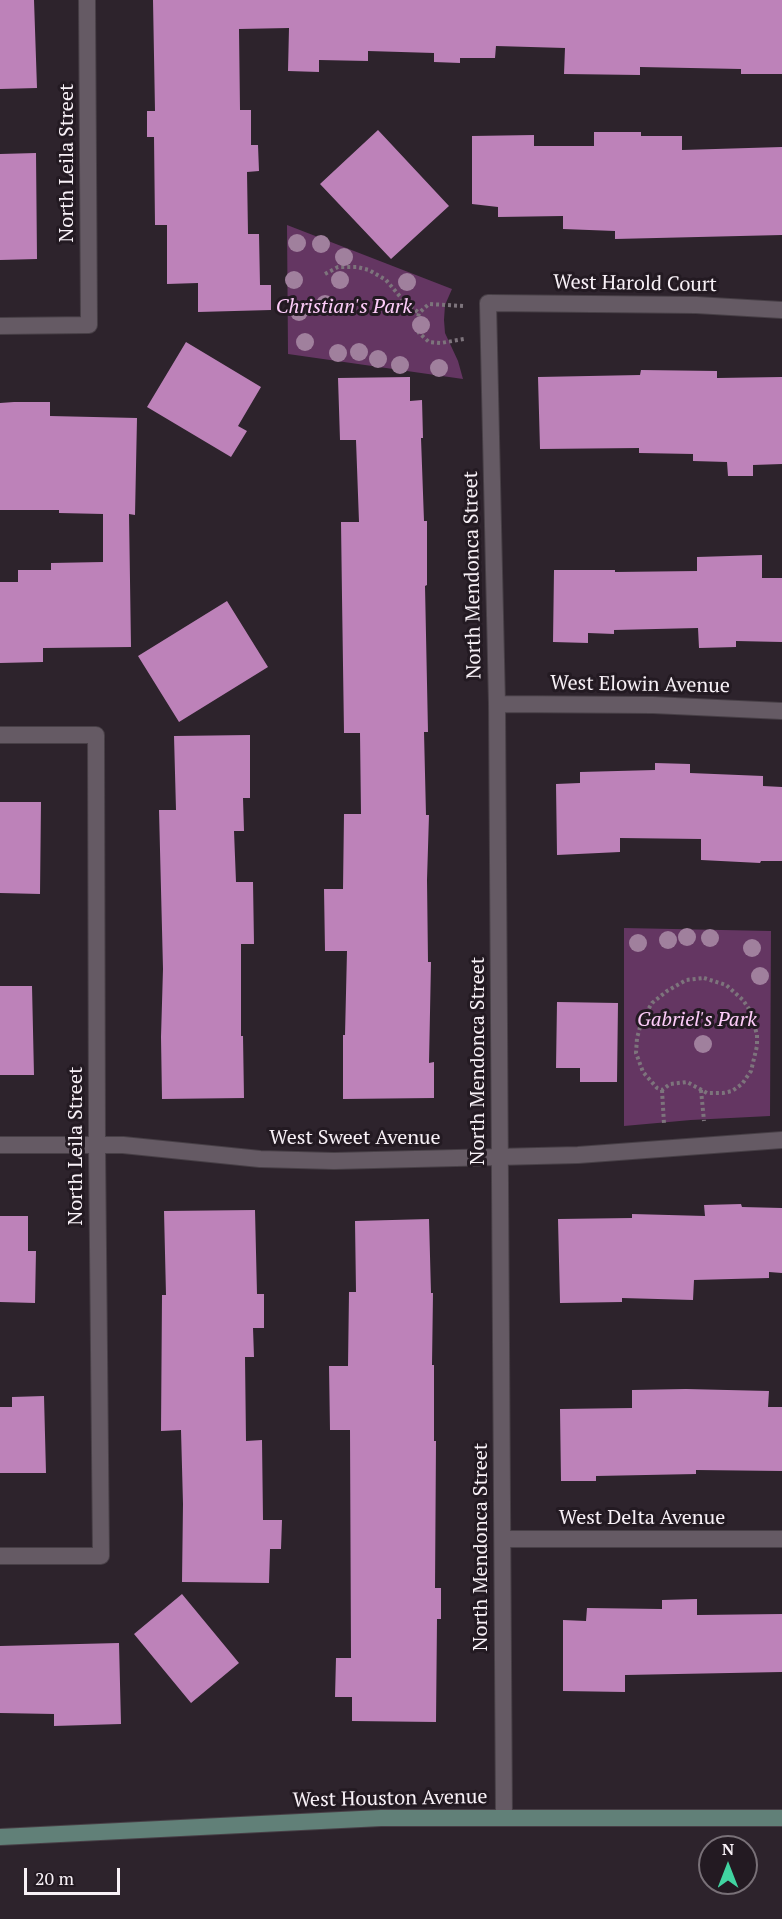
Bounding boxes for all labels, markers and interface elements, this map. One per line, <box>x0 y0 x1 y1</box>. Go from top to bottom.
street label: North Leila Street <box>55 84 79 242</box>
street label: West Harold Court <box>553 271 717 297</box>
park label: Christian's Park <box>276 295 412 319</box>
street label: North Mendonca Street <box>459 471 487 679</box>
street label: West Elowin Avenue <box>550 671 730 699</box>
street label: North Mendonca Street <box>466 957 490 1165</box>
park label: Gabriel's Park <box>637 1008 757 1032</box>
street label: North Leila Street <box>64 1067 88 1225</box>
street label: West Sweet Avenue <box>269 1126 441 1150</box>
street label: North Mendonca Street <box>469 1443 493 1651</box>
street label: West Delta Avenue <box>559 1506 725 1530</box>
street label: West Houston Avenue <box>292 1785 488 1813</box>
north arrow <box>698 1835 758 1895</box>
text: N <box>722 1838 734 1860</box>
scale bar <box>27 1856 123 1894</box>
text: 20 m <box>35 1866 74 1890</box>

